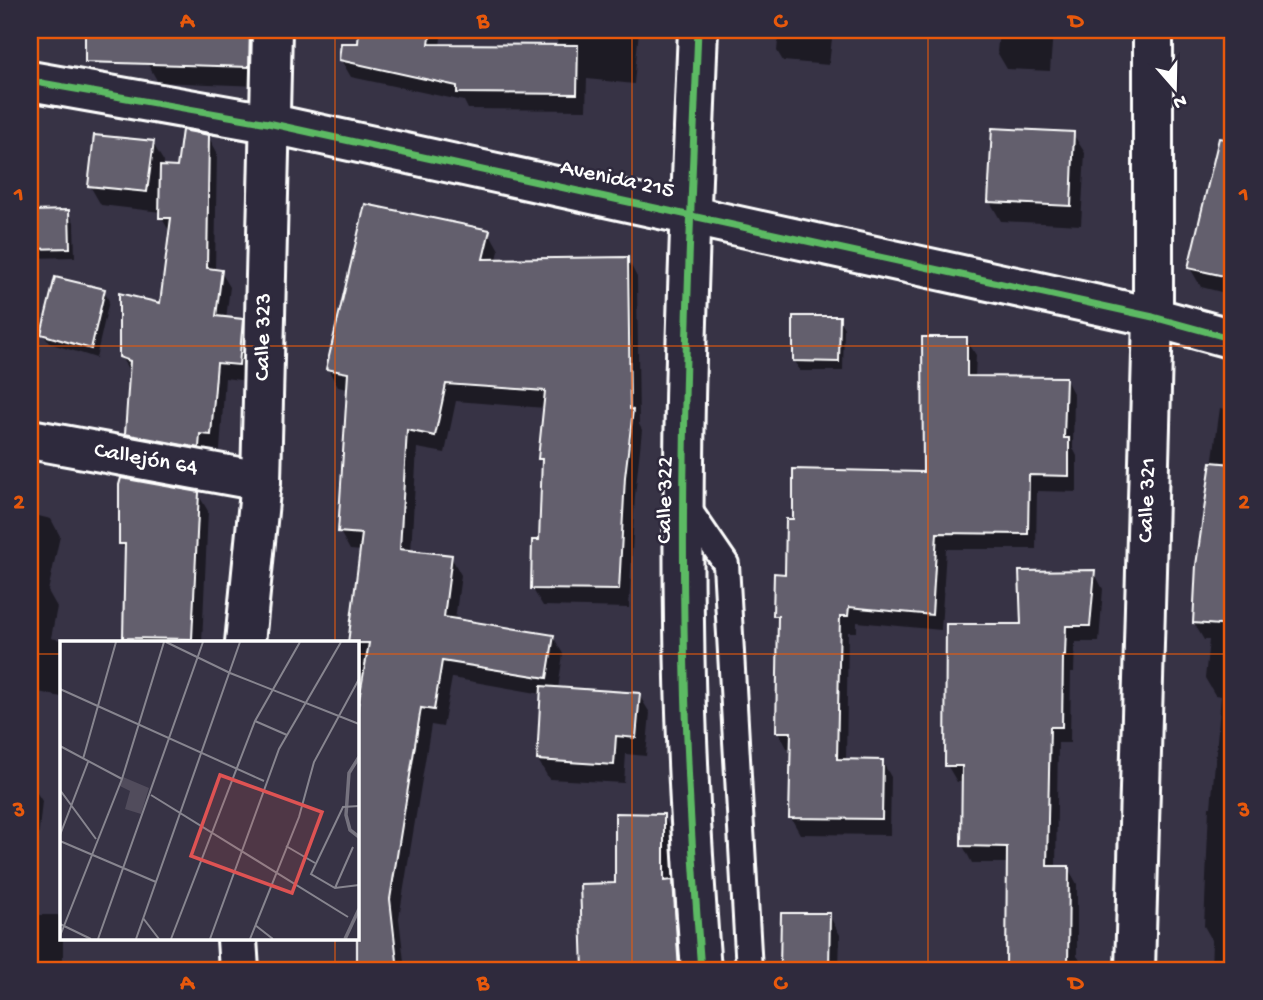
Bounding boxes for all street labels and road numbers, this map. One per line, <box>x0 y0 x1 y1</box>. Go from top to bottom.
street label: Avenida 215 <box>558 155 676 205</box>
street label: Calle 323 <box>250 293 278 381</box>
street label: Callejón 64 <box>92 438 200 482</box>
street label: Calle 322 <box>652 456 680 544</box>
street label: Calle 321 <box>1133 457 1163 543</box>

